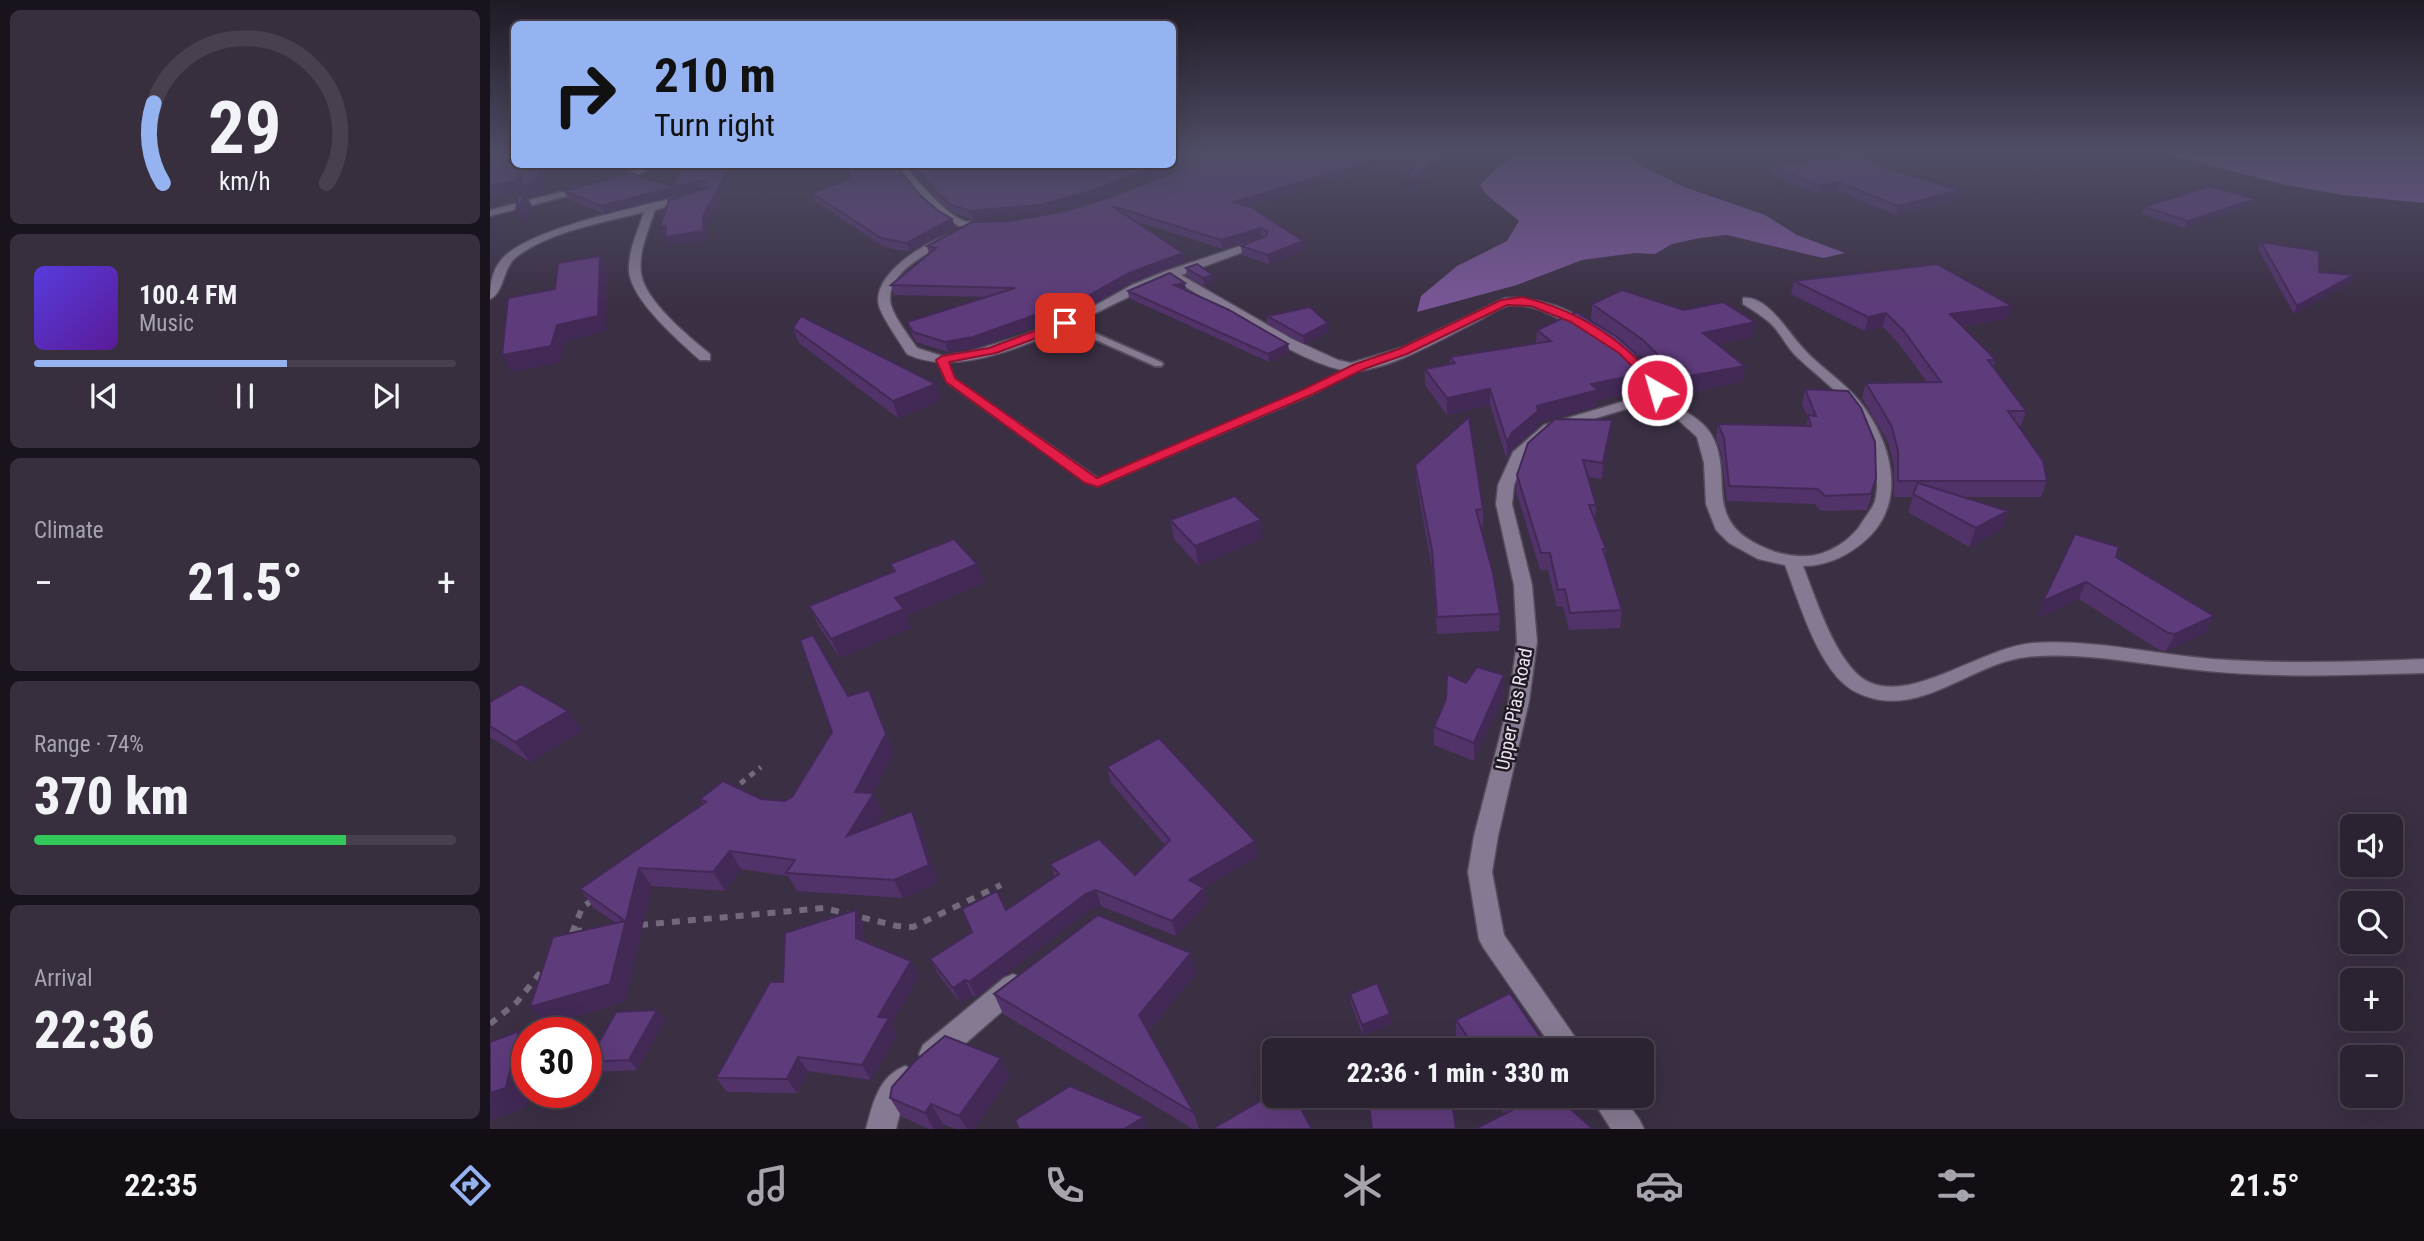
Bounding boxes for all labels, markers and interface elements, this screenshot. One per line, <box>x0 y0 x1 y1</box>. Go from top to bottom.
text: 210 m <box>654 47 776 104</box>
icon: right <box>539 49 630 140</box>
text: 29 <box>208 85 282 171</box>
text: Turn right <box>654 106 775 144</box>
text: km/h <box>219 167 271 196</box>
text: 100.4 FM <box>139 280 237 310</box>
pin <box>1035 293 1095 353</box>
icon: arrive <box>1046 304 1084 342</box>
text: Music <box>139 310 194 337</box>
position arrow <box>1620 353 1694 427</box>
icon: previous <box>85 377 123 415</box>
icon: pause <box>226 377 264 415</box>
icon: next <box>367 377 405 415</box>
text: Climate <box>34 517 104 544</box>
text: 21.5° <box>187 552 303 613</box>
text: − <box>34 561 53 605</box>
text: + <box>437 561 456 605</box>
street label: Upper Pias Road <box>1491 646 1537 772</box>
text: Range · 74% <box>34 731 144 758</box>
text: 370 km <box>34 766 189 827</box>
map controls <box>2340 814 2403 1108</box>
button: sound <box>2340 814 2403 877</box>
button: search <box>2340 891 2403 954</box>
text: Arrival <box>34 965 93 992</box>
button: + <box>2340 968 2403 1031</box>
text: 22:36 <box>34 1000 154 1061</box>
speed limit sign: 30 <box>511 1017 602 1108</box>
button: − <box>2340 1045 2403 1108</box>
text: 22:36 · 1 min · 330 m <box>1347 1058 1569 1088</box>
icon: directions <box>446 1161 495 1210</box>
icon: music <box>743 1161 792 1210</box>
icon: phone <box>1040 1161 1089 1210</box>
icon: climate <box>1338 1161 1387 1210</box>
icon: car <box>1635 1161 1684 1210</box>
icon: filters <box>1932 1161 1981 1210</box>
text: 22:35 <box>124 1166 198 1204</box>
text: 21.5° <box>2230 1166 2300 1204</box>

